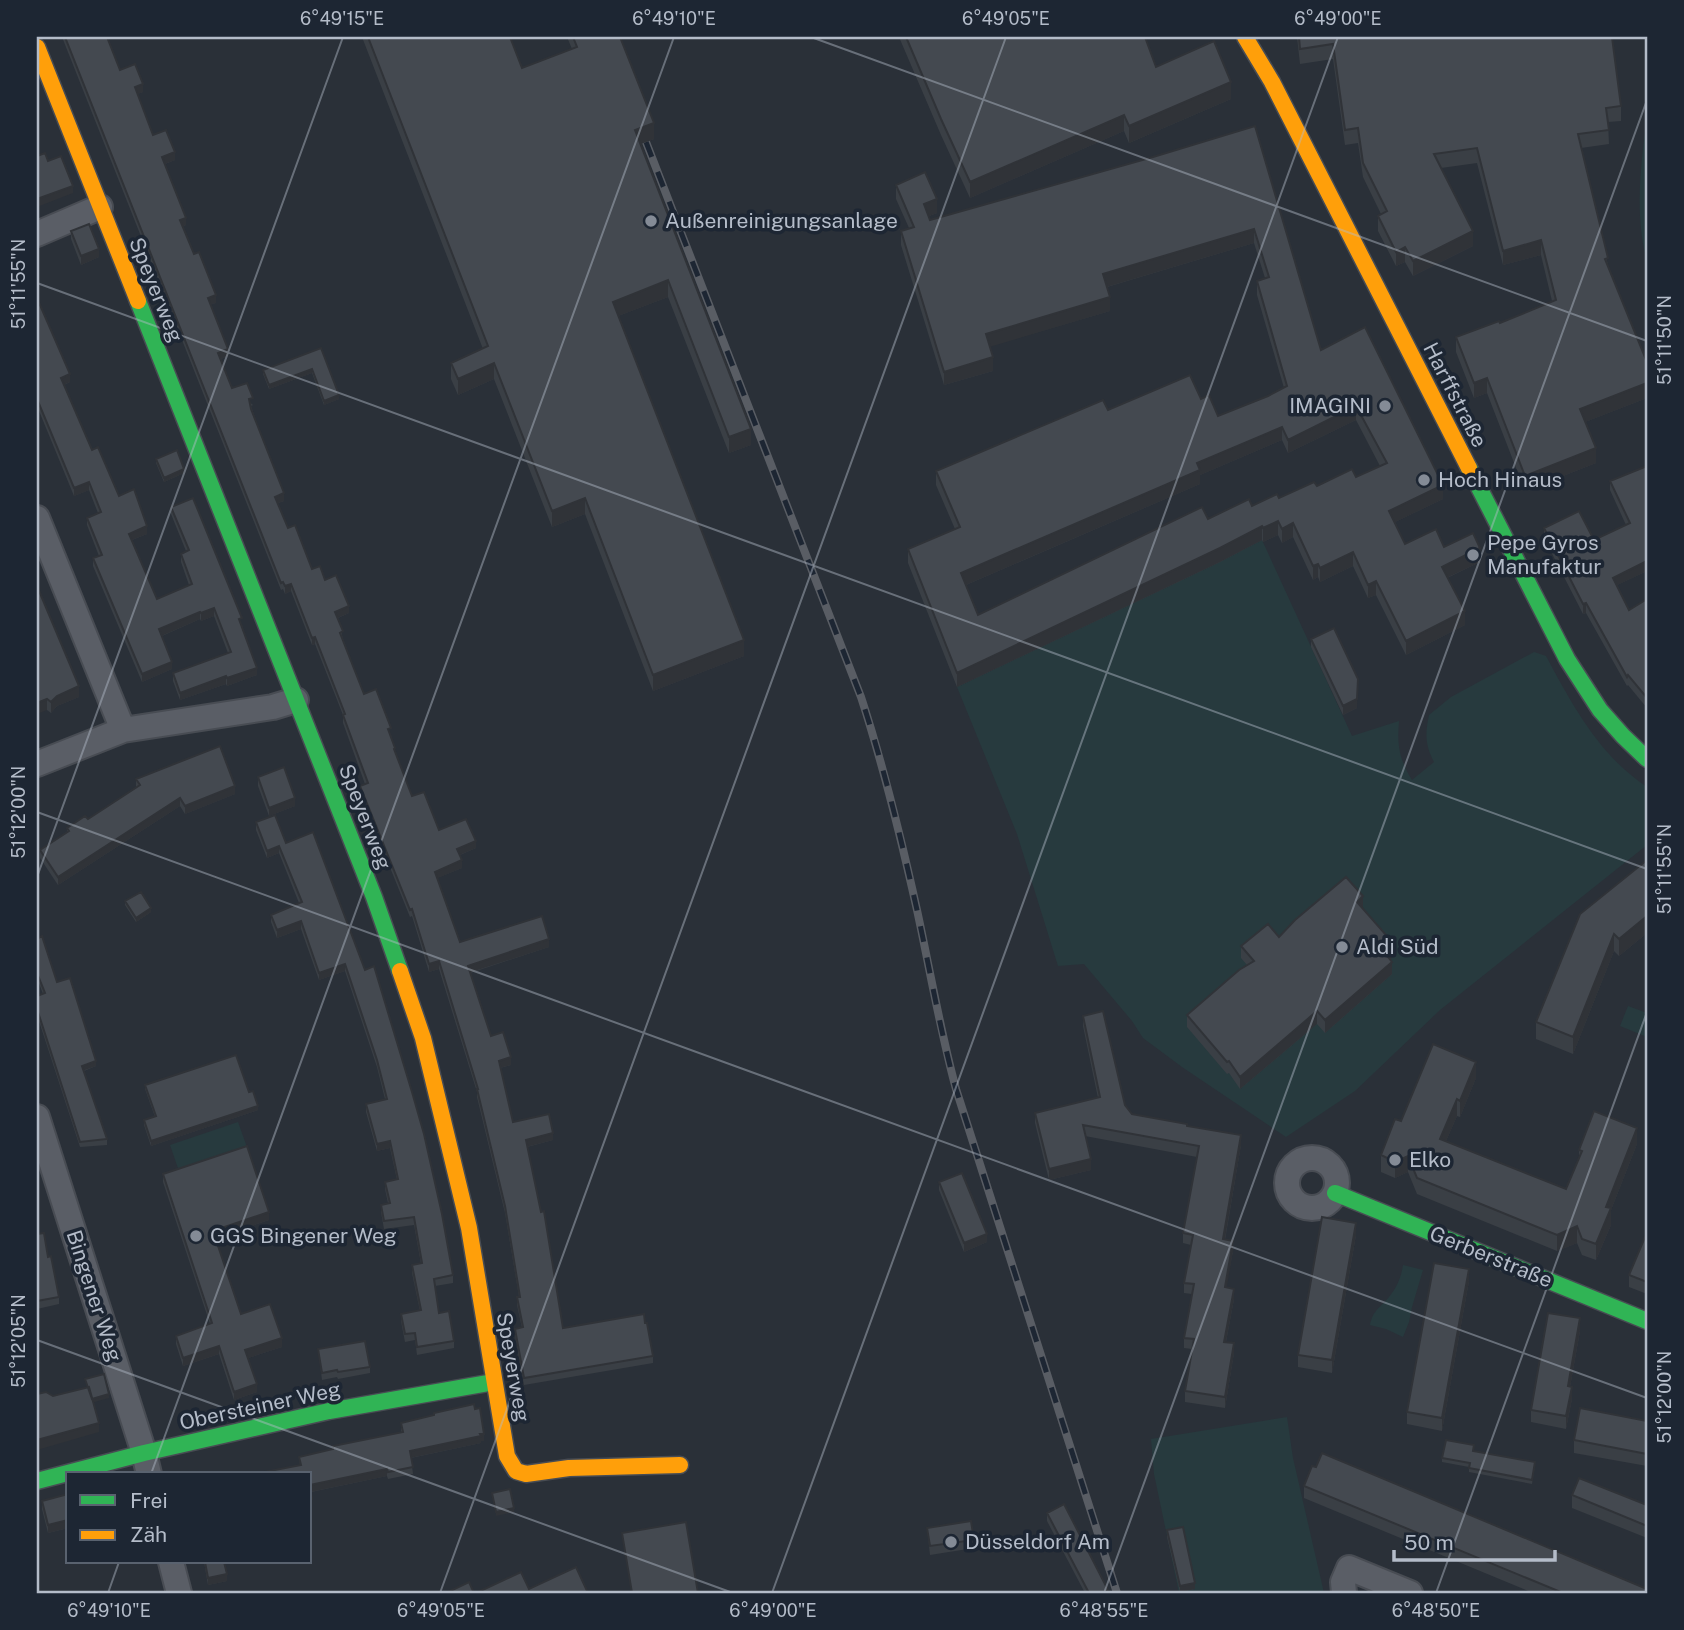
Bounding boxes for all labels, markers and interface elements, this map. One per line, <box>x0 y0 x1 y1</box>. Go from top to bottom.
text: 6°49'15"E <box>300 8 384 29</box>
text: 6°49'10"E <box>632 8 716 29</box>
text: 6°49'05"E <box>962 8 1050 29</box>
text: 6°49'00"E <box>1294 8 1382 29</box>
place label: Außenreinigungsanlage <box>665 208 898 233</box>
marker: Außenreinigungsanlage <box>643 213 659 229</box>
street label: Speyerweg <box>124 234 189 346</box>
text: 51°11'55"N <box>8 239 29 329</box>
text: 51°11'50"N <box>1654 295 1675 385</box>
street label: Harffstraße <box>1418 338 1493 451</box>
place label: IMAGINI <box>1289 393 1371 418</box>
marker: IMAGINI <box>1377 398 1393 414</box>
place label: Hoch Hinaus <box>1438 467 1562 492</box>
marker: Hoch Hinaus <box>1416 472 1432 488</box>
place label: Pepe Gyros Manufaktur <box>1487 530 1602 579</box>
marker: Pepe Gyros Manufaktur <box>1465 547 1481 563</box>
street label: Speyerweg <box>334 761 397 873</box>
text: 51°12'00"N <box>8 766 29 858</box>
text: 51°11'55"N <box>1654 824 1675 914</box>
place label: Aldi Süd <box>1356 934 1439 959</box>
marker: Aldi Süd <box>1334 939 1350 955</box>
place label: Elko <box>1409 1147 1451 1172</box>
marker: Elko <box>1387 1152 1403 1168</box>
street label: Gerberstraße <box>1426 1221 1556 1293</box>
place label: GGS Bingener Weg <box>210 1223 397 1248</box>
street label: Bingener Weg <box>61 1227 128 1365</box>
marker: GGS Bingener Weg <box>188 1228 204 1244</box>
text: 51°12'05"N <box>8 1294 29 1388</box>
street label: Speyerweg <box>492 1310 535 1424</box>
text: 51°12'00"N <box>1654 1351 1675 1443</box>
street label: Obersteiner Weg <box>177 1376 343 1435</box>
legend <box>66 1472 312 1564</box>
text: Frei <box>130 1488 168 1513</box>
scale bar <box>1394 1518 1554 1562</box>
text: Zäh <box>130 1522 167 1547</box>
place label: Düsseldorf Am <box>965 1529 1110 1554</box>
text: 50 m <box>1404 1530 1454 1555</box>
marker: Düsseldorf Am <box>943 1534 959 1550</box>
text: 6°49'10"E <box>67 1600 151 1621</box>
text: 6°49'05"E <box>397 1600 485 1621</box>
text: 6°49'00"E <box>729 1600 817 1621</box>
text: 6°48'55"E <box>1060 1600 1148 1621</box>
text: 6°48'50"E <box>1392 1600 1480 1621</box>

